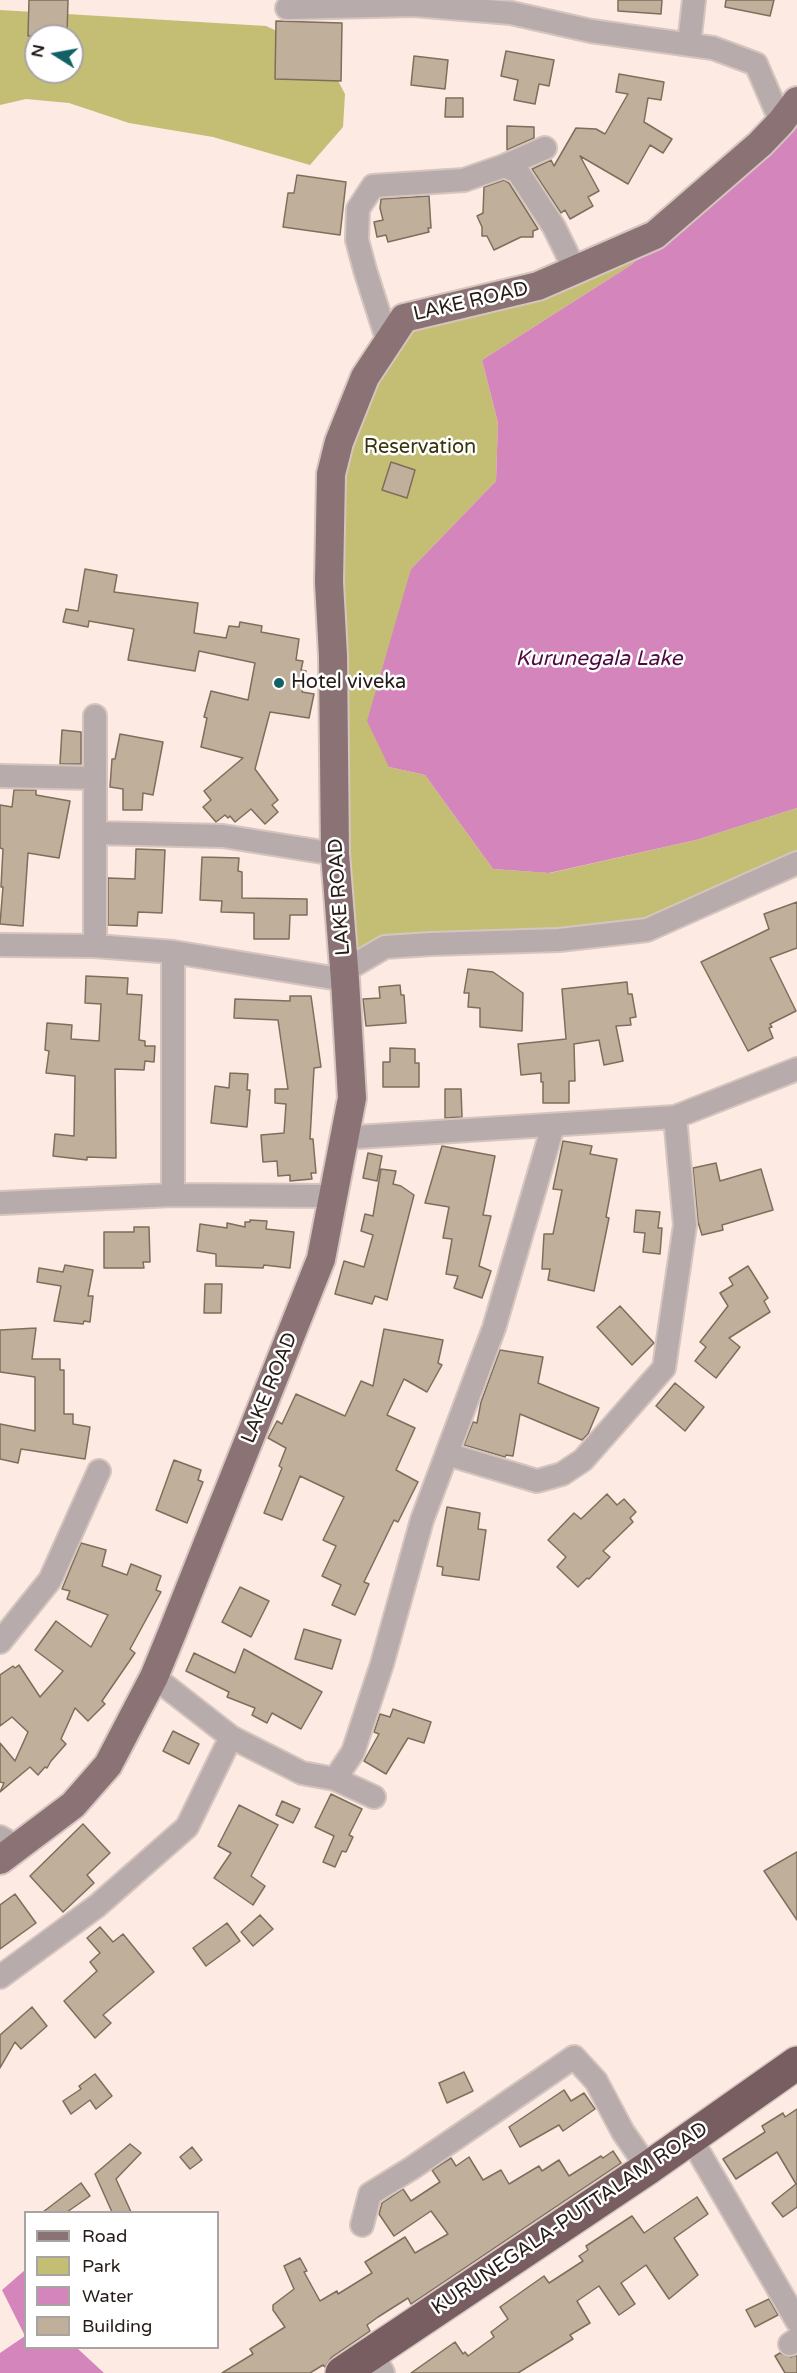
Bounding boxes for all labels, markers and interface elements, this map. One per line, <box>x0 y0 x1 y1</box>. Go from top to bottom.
north arrow <box>24 24 84 84</box>
text: N <box>27 43 49 59</box>
street label: LAKE ROAD <box>411 277 531 327</box>
park label: Reservation <box>364 436 476 460</box>
water label: Kurunegala Lake <box>516 646 682 672</box>
place label: Hotel viveka <box>291 671 406 695</box>
marker: Hotel viveka <box>272 676 286 690</box>
street label: LAKE ROAD <box>324 838 356 956</box>
street label: LAKE ROAD <box>237 1329 303 1447</box>
street label: KURUNEGALA-PUTTALAM ROAD <box>427 2117 713 2321</box>
legend <box>24 2211 219 2349</box>
text: Road <box>82 2225 127 2247</box>
text: Park <box>82 2255 120 2277</box>
text: Water <box>82 2285 133 2307</box>
text: Building <box>82 2315 152 2337</box>

